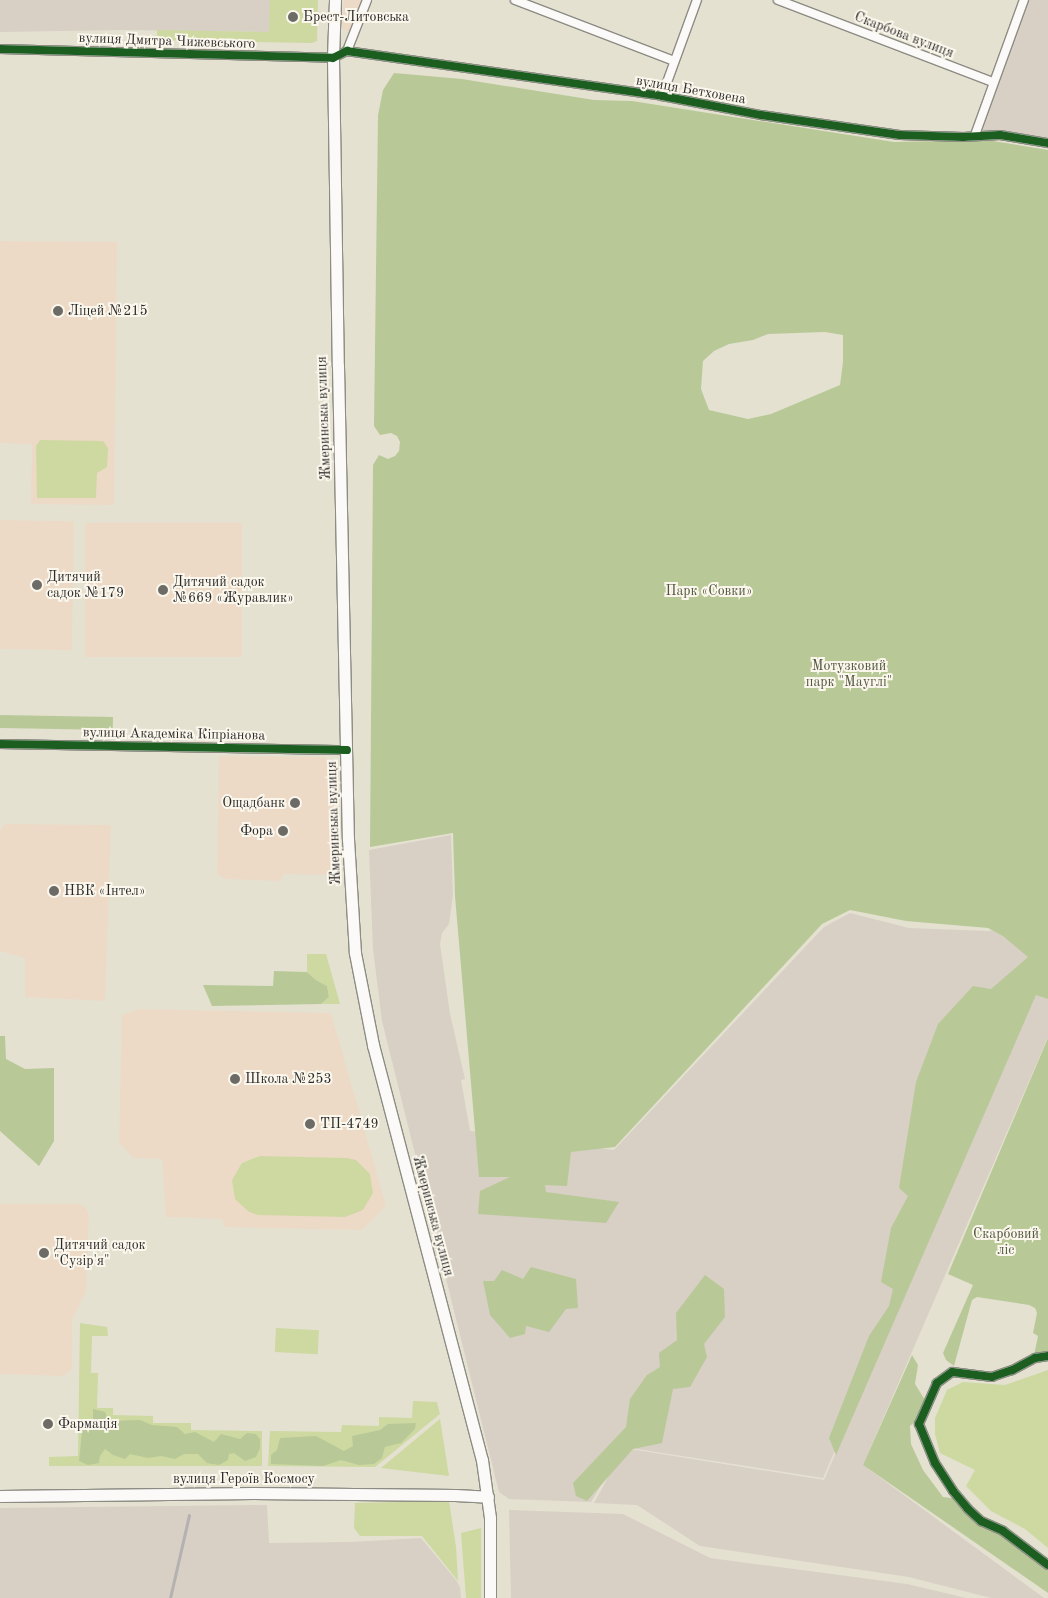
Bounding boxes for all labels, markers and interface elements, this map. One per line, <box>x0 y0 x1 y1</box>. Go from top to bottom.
street label: Скарбова вулиця <box>852 8 956 62</box>
place label: Брест-Литовська <box>303 9 409 25</box>
marker: Брест-Литовська <box>287 11 299 23</box>
street label: вулиця Дмитра Чижевського <box>78 30 256 52</box>
street label: вулиця Бетховена <box>635 72 747 108</box>
place label: Ліцей №215 <box>68 303 148 319</box>
marker: Ліцей №215 <box>52 305 64 317</box>
street label: Жмеринська вулиця <box>313 356 335 480</box>
place label: Дитячий садок №179 <box>47 569 124 602</box>
place label: Дитячий садок №669 «Журавлик» <box>173 574 294 606</box>
marker: Дитячий садок №179 <box>31 579 43 591</box>
park label: Парк «Совки» <box>665 583 753 599</box>
marker: Дитячий садок №669 «Журавлик» <box>157 584 169 596</box>
park label: Мотузковий парк "Мауглі" <box>806 658 892 690</box>
street label: вулиця Академіка Кіпріанова <box>83 724 265 744</box>
street label: Жмеринська вулиця <box>323 761 345 885</box>
place label: Ощадбанк <box>222 795 285 811</box>
marker: Ощадбанк <box>289 797 301 809</box>
place label: Фора <box>240 823 273 839</box>
marker: Фора <box>277 825 289 837</box>
place label: НВК «Інтел» <box>64 883 146 899</box>
marker: НВК «Інтел» <box>48 885 60 897</box>
place label: Школа №253 <box>245 1071 332 1087</box>
marker: Школа №253 <box>229 1073 241 1085</box>
place label: ТП-4749 <box>320 1116 379 1132</box>
marker: ТП-4749 <box>304 1118 316 1130</box>
street label: Жмеринська вулиця <box>409 1154 457 1278</box>
park label: Скарбовий ліс <box>973 1226 1039 1258</box>
place label: Дитячий садок "Сузір'я" <box>54 1237 146 1270</box>
marker: Дитячий садок "Сузір'я" <box>38 1247 50 1259</box>
place label: Фармація <box>58 1416 118 1432</box>
marker: Фармація <box>42 1418 54 1430</box>
street label: вулиця Героїв Космосу <box>173 1471 315 1487</box>

